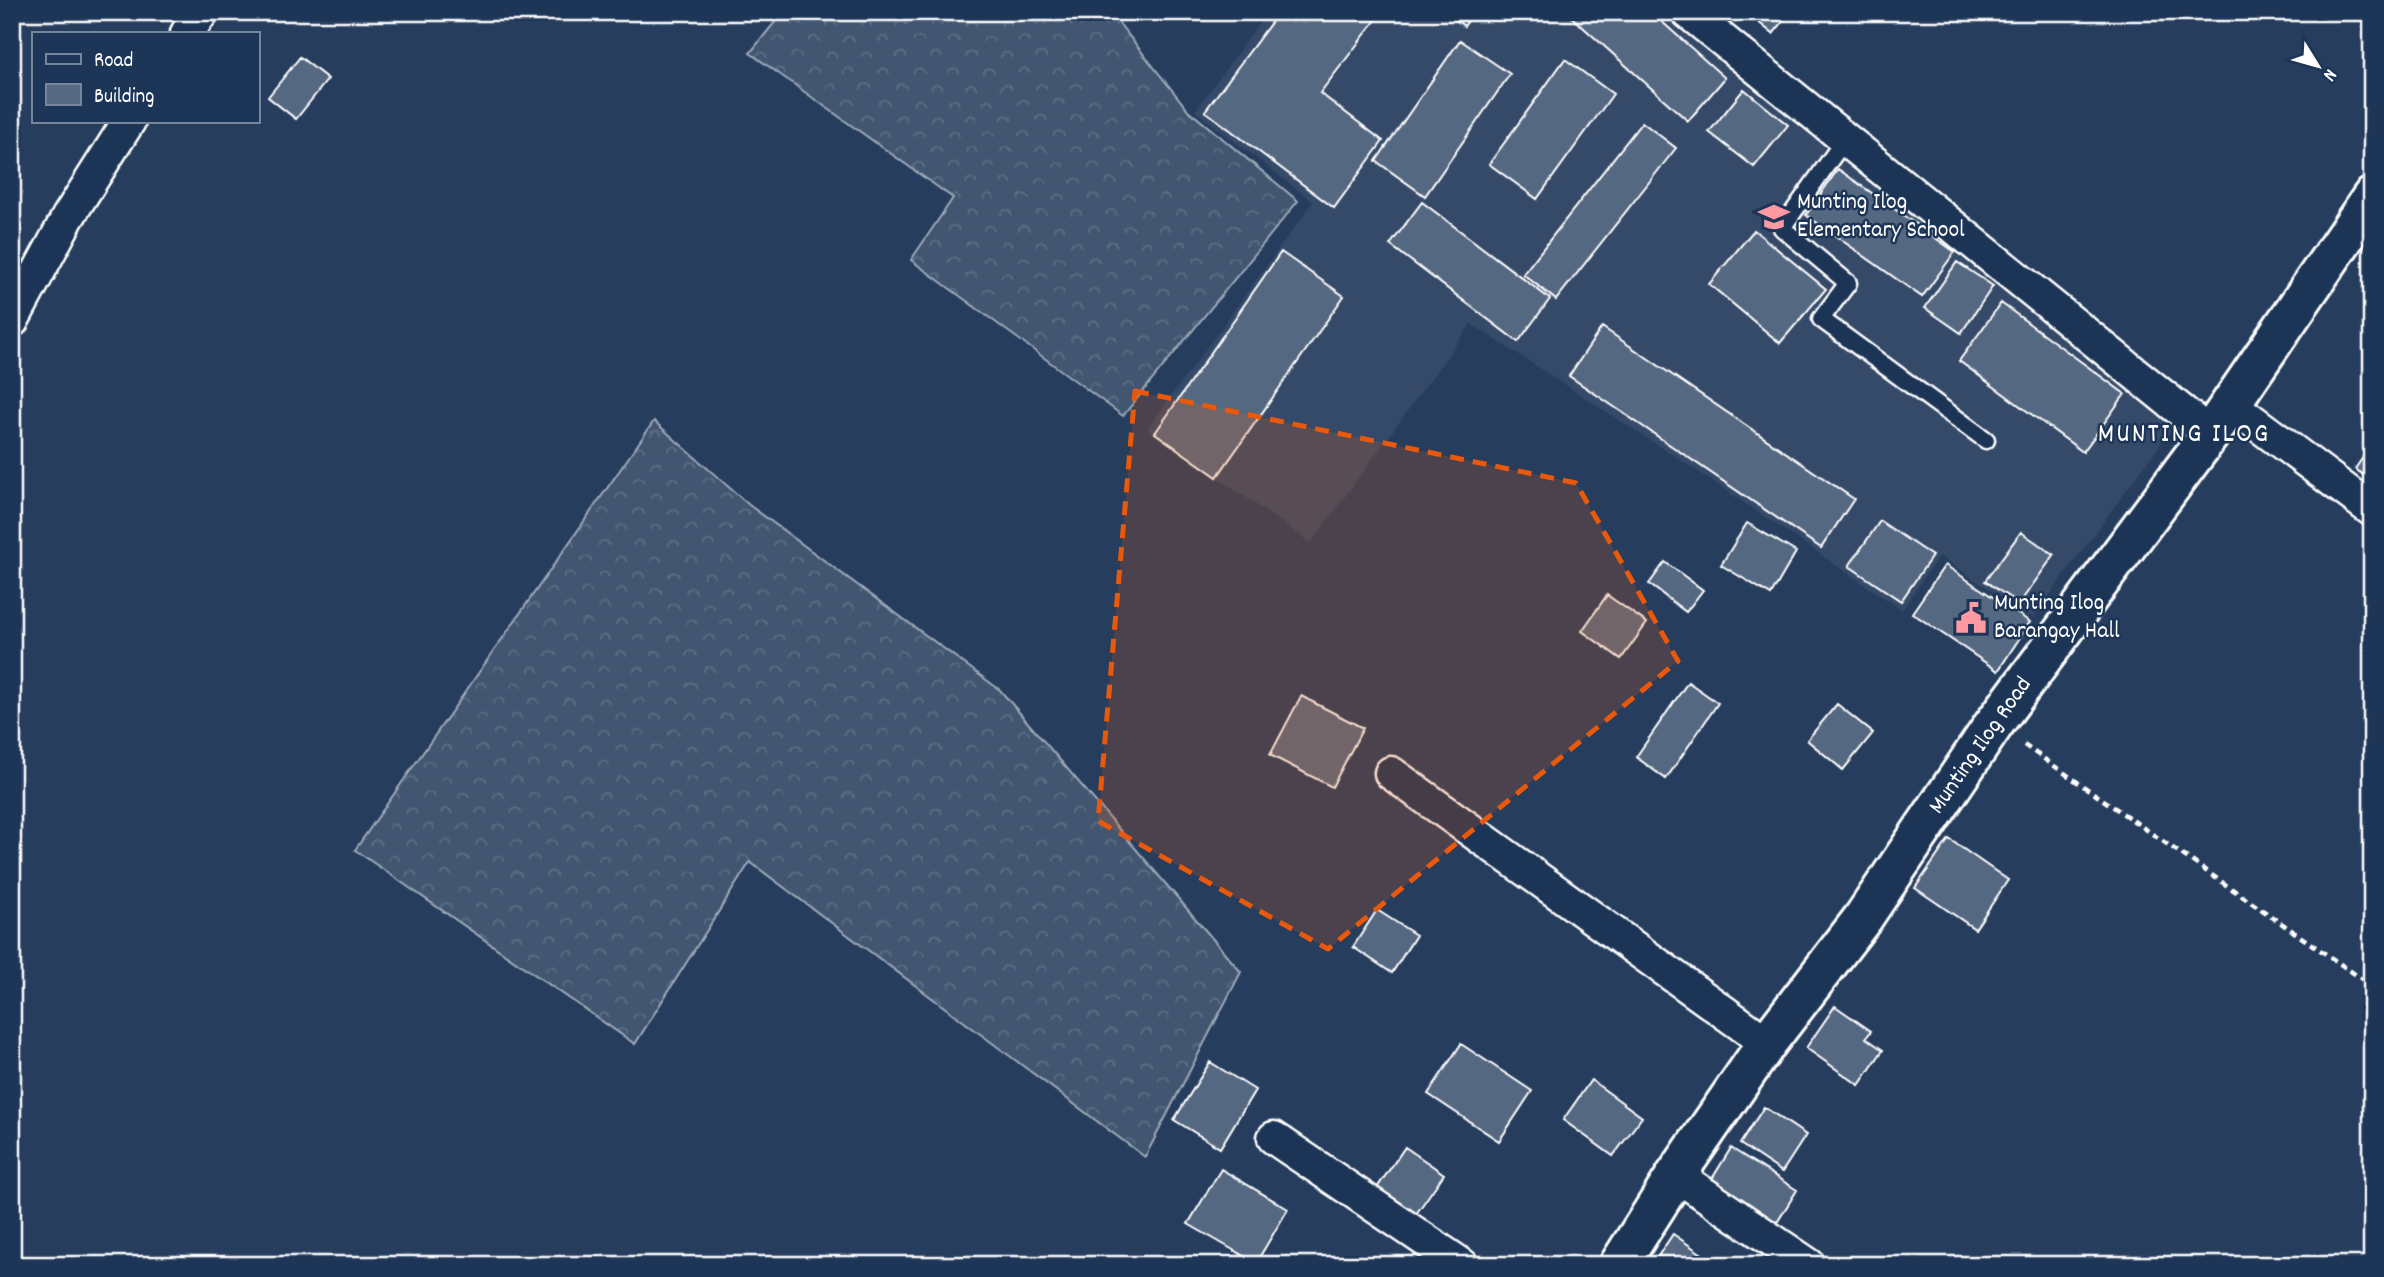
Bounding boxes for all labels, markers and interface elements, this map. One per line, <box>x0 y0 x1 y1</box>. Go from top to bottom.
legend <box>32 32 259 122</box>
north arrow <box>2282 32 2352 102</box>
text: Road <box>94 47 133 77</box>
text: N <box>2315 62 2342 86</box>
text: Building <box>94 83 154 113</box>
place label: Munting Ilog Elementary School <box>1797 186 1965 248</box>
school or university icon: Munting Ilog Elementary School <box>1757 200 1791 234</box>
district label: MUNTING ILOG <box>2098 416 2270 456</box>
place label: Munting Ilog Barangay Hall <box>1994 587 2120 649</box>
public building icon: Munting Ilog Barangay Hall <box>1954 601 1988 635</box>
street label: Munting Ilog Road <box>1921 670 2041 822</box>

